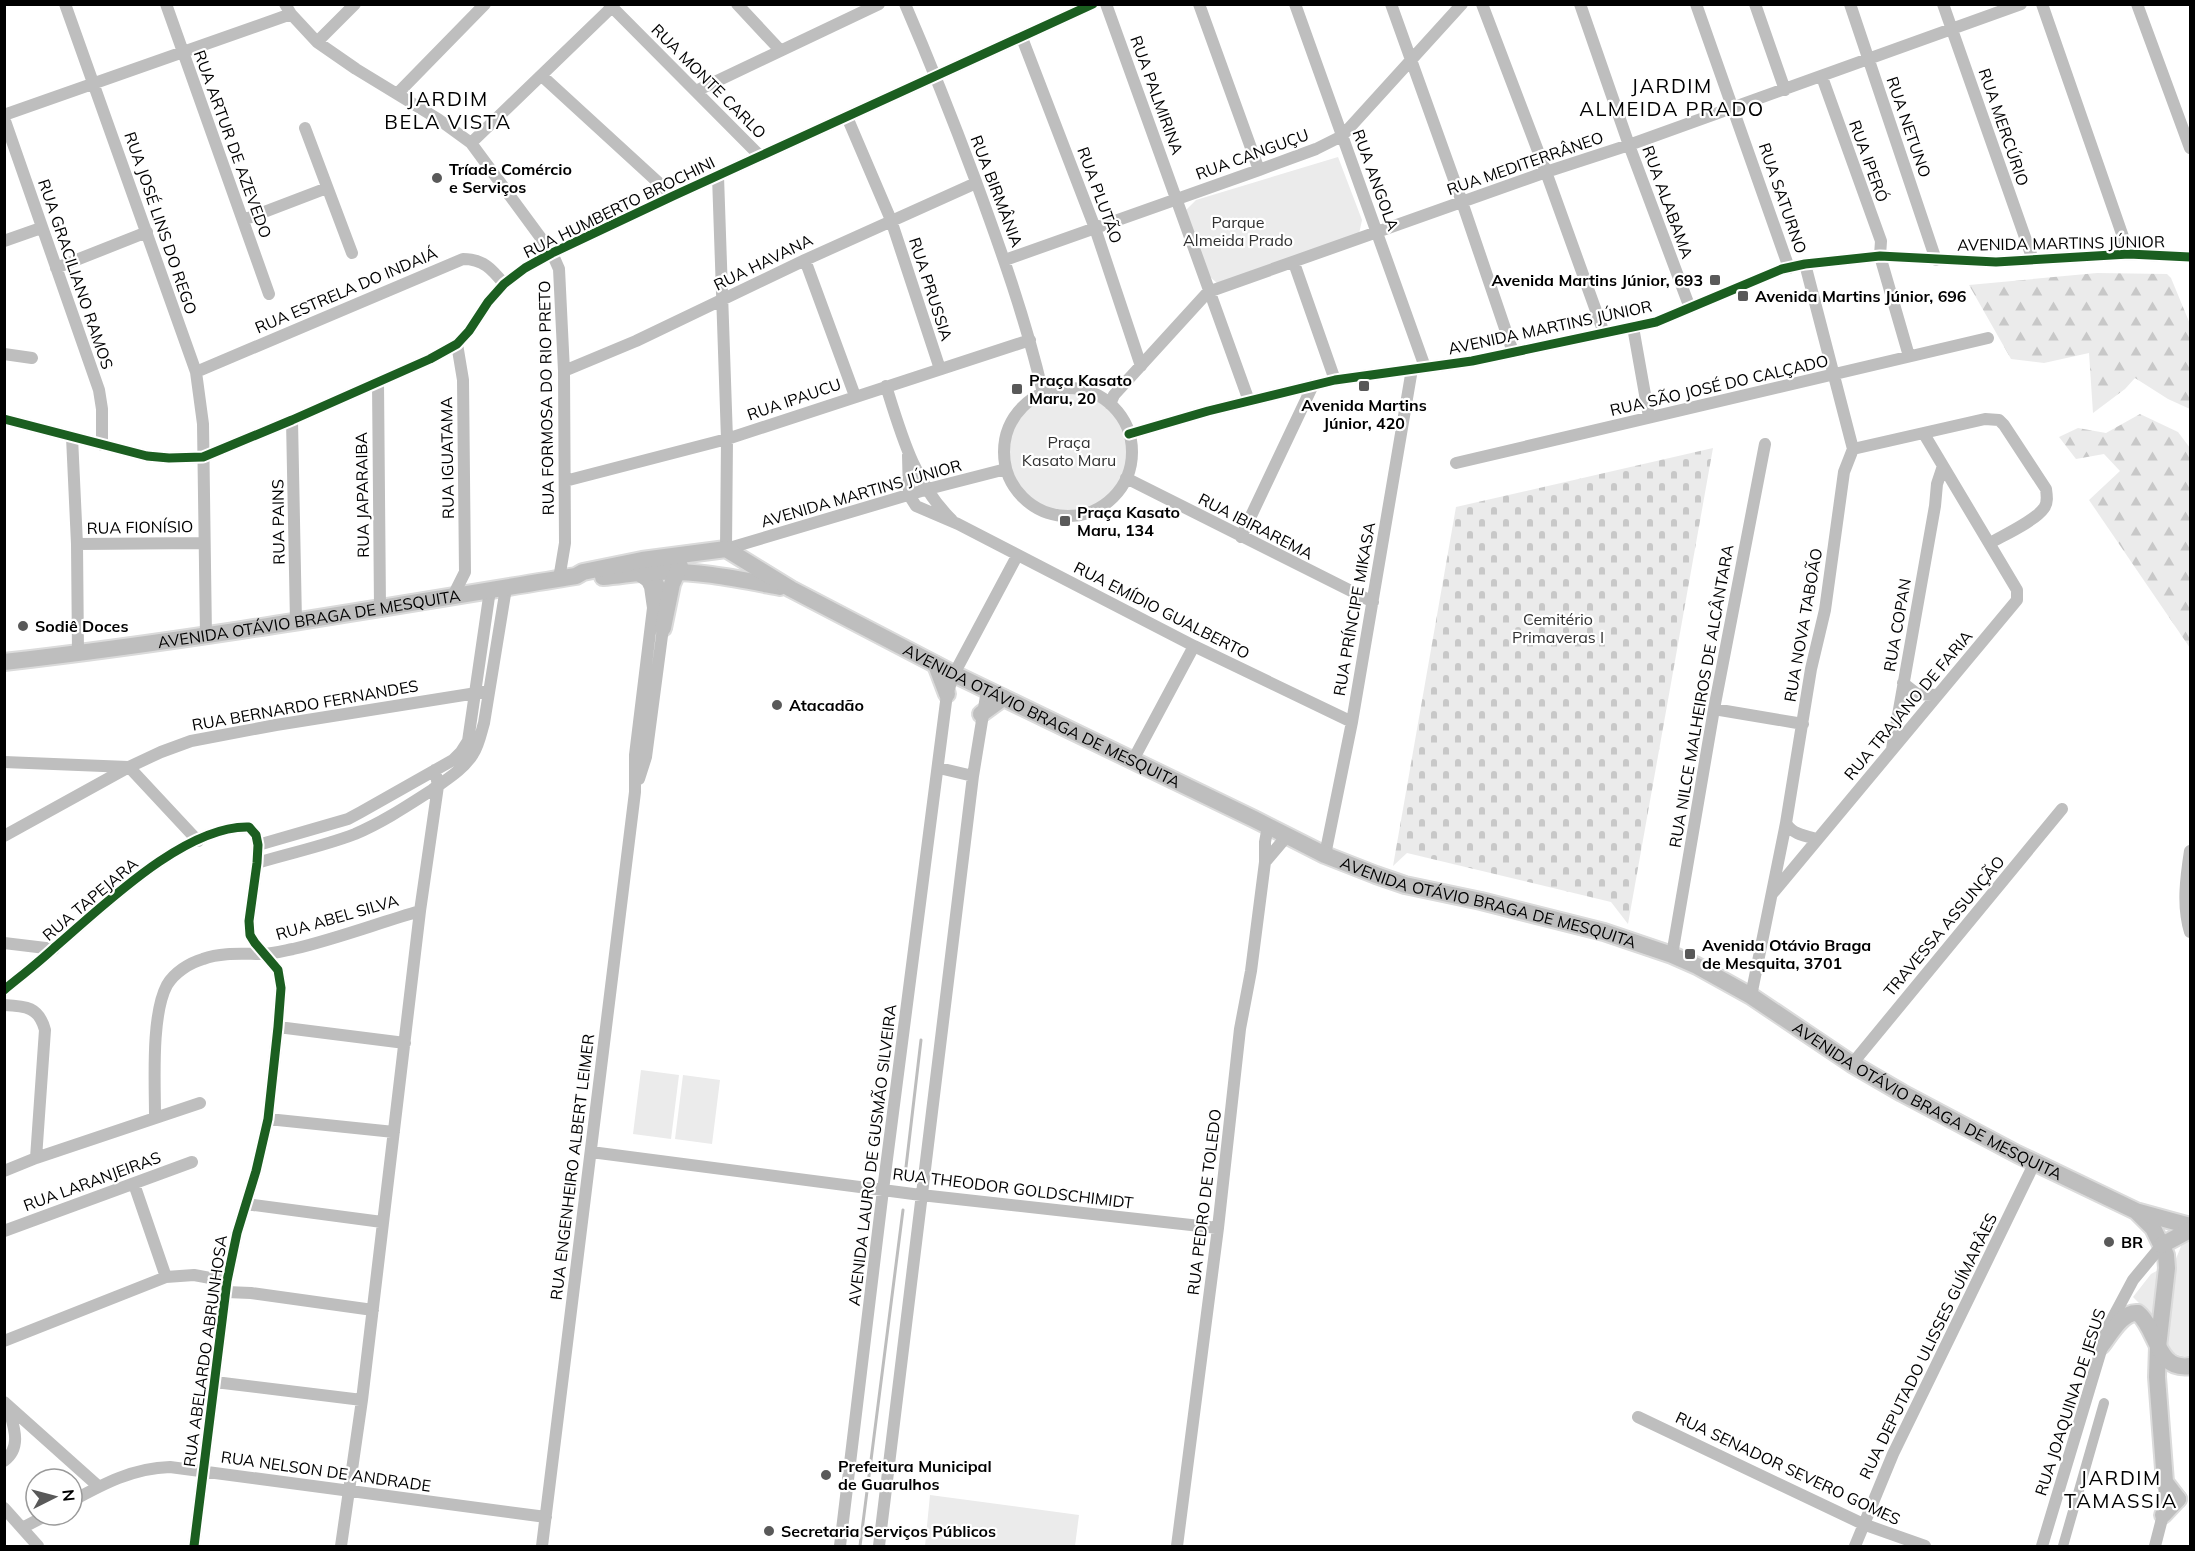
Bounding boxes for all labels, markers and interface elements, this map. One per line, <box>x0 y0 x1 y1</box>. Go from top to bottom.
street label: RUA MONTE CARLO <box>648 20 770 142</box>
street label: RUA PALMIRINA <box>1126 33 1188 157</box>
street label: RUA ARTUR DE AZEVEDO <box>190 47 276 241</box>
street label: RUA MERCÚRIO <box>1975 66 2033 188</box>
district label: JARDIM ALMEIDA PRADO <box>1579 73 1765 121</box>
street label: RUA NETUNO <box>1882 74 1936 180</box>
district label: JARDIM BELA VISTA <box>384 86 512 134</box>
street label: RUA IPERÓ <box>1845 117 1893 205</box>
street label: RUA CANGUÇU <box>1193 124 1311 184</box>
street label: RUA ANGOLA <box>1348 127 1404 234</box>
street label: RUA MEDITERRÂNEO <box>1444 127 1606 199</box>
street label: RUA JOSÉ LINS DO REGO <box>120 129 202 317</box>
street label: RUA BIRMÂNIA <box>967 132 1028 250</box>
street label: RUA SATURNO <box>1755 140 1811 256</box>
street label: RUA ALABAMA <box>1638 143 1698 261</box>
street label: RUA PLUTÃO <box>1073 144 1127 246</box>
street label: RUA HUMBERTO BROCHINI <box>520 152 718 262</box>
place label: Tríade Comércio e Serviços <box>449 159 572 197</box>
marker: Tríade Comércio e Serviços <box>430 171 444 185</box>
street label: RUA GRACILIANO RAMOS <box>34 176 118 372</box>
park label: Parque Almeida Prado <box>1183 212 1293 250</box>
street label: RUA HAVANA <box>710 229 816 295</box>
street label: AVENIDA MARTINS JÚNIOR <box>1957 231 2165 255</box>
street label: RUA PRUSSIA <box>905 235 957 343</box>
street label: RUA ESTRELA DO INDAIÁ <box>252 242 440 338</box>
place label: Avenida Martins Júnior, 693 <box>1492 270 1703 290</box>
marker: Avenida Martins Júnior, 693 <box>1708 273 1722 287</box>
street label: RUA FORMOSA DO RIO PRETO <box>534 280 558 516</box>
place label: Avenida Martins Júnior, 696 <box>1755 286 1967 306</box>
marker: Avenida Martins Júnior, 696 <box>1736 289 1750 303</box>
street label: AVENIDA MARTINS JÚNIOR <box>1446 296 1654 358</box>
street label: RUA SÃO JOSÉ DO CALÇADO <box>1608 350 1830 420</box>
place label: Praça Kasato Maru, 20 <box>1029 370 1132 408</box>
street label: RUA IPAUCU <box>744 374 844 424</box>
marker: Avenida Martins Júnior, 420 <box>1357 379 1371 393</box>
marker: Praça Kasato Maru, 20 <box>1010 382 1024 396</box>
place label: Avenida Martins Júnior, 420 <box>1301 395 1427 433</box>
street label: RUA IGUATAMA <box>436 396 458 519</box>
street label: RUA JAPARAIBA <box>351 432 373 558</box>
park label: Praça Kasato Maru <box>1022 432 1116 470</box>
street label: AVENIDA MARTINS JÚNIOR <box>758 455 964 531</box>
street label: RUA PAINS <box>267 479 289 565</box>
street label: RUA IBIRAREMA <box>1195 488 1317 564</box>
place label: Praça Kasato Maru, 134 <box>1077 502 1180 540</box>
marker: Praça Kasato Maru, 134 <box>1058 514 1072 528</box>
street label: RUA FIONÍSIO <box>87 516 193 538</box>
street label: RUA PRÍNCIPE MIKASA <box>1329 520 1379 698</box>
street label: RUA NILCE MALHEIROS DE ALCÂNTARA <box>1664 543 1738 849</box>
street label: RUA NOVA TABOÃO <box>1780 546 1826 704</box>
street label: RUA EMÍDIO GUALBERTO <box>1071 557 1253 663</box>
street label: RUA COPAN <box>1879 577 1915 673</box>
street label: AVENIDA OTÁVIO BRAGA DE MESQUITA <box>156 585 462 652</box>
park label: Cemitério Primaveras I <box>1512 609 1604 647</box>
place label: Sodiê Doces <box>35 616 128 636</box>
marker: Sodiê Doces <box>16 619 30 633</box>
street label: RUA TRAJANO DE FARIA <box>1840 626 1977 784</box>
street label: AVENIDA OTÁVIO BRAGA DE MESQUITA <box>900 639 1184 792</box>
street label: RUA BERNARDO FERNANDES <box>190 675 420 735</box>
place label: Atacadão <box>789 695 864 715</box>
marker: Atacadão <box>770 698 784 712</box>
street label: AVENIDA OTÁVIO BRAGA DE MESQUITA <box>1338 852 1639 952</box>
street label: TRAVESSA ASSUNÇÃO <box>1879 852 2009 1000</box>
street label: RUA TAPEJARA <box>38 853 142 945</box>
street label: RUA ABEL SILVA <box>273 890 401 944</box>
place label: Avenida Otávio Braga de Mesquita, 3701 <box>1702 935 1871 973</box>
marker: Avenida Otávio Braga de Mesquita, 3701 <box>1683 947 1697 961</box>
street label: AVENIDA LAURO DE GUSMÃO SILVEIRA <box>844 1003 900 1307</box>
street label: AVENIDA OTÁVIO BRAGA DE MESQUITA <box>1789 1017 2066 1184</box>
street label: RUA ENGENHEIRO ALBERT LEIMER <box>546 1033 598 1301</box>
street label: RUA PEDRO DE TOLEDO <box>1183 1108 1225 1296</box>
street label: RUA LARANJEIRAS <box>21 1147 163 1215</box>
street label: RUA THEODOR GOLDSCHIMIDT <box>891 1163 1135 1213</box>
street label: RUA DEPUTADO ULISSES GUÍMARÂES <box>1855 1210 2001 1482</box>
place label: BR <box>2121 1232 2143 1252</box>
street label: RUA ABELARDO ABRUNHOSA <box>179 1234 231 1468</box>
marker: BR <box>2102 1235 2116 1249</box>
street label: RUA JOAQUINA DE JESUS <box>2030 1306 2110 1498</box>
street label: RUA SENADOR SEVERO GOMES <box>1672 1407 1904 1529</box>
street label: RUA NELSON DE ANDRADE <box>220 1446 432 1496</box>
place label: Prefeitura Municipal de Guarulhos <box>838 1456 992 1494</box>
district label: JARDIM TAMASSIA <box>2064 1465 2178 1513</box>
north arrow <box>24 1467 84 1527</box>
marker: Prefeitura Municipal de Guarulhos <box>819 1468 833 1482</box>
text: N <box>58 1488 79 1502</box>
place label: Secretaria Serviços Públicos <box>781 1521 996 1541</box>
marker: Secretaria Serviços Públicos <box>762 1524 776 1538</box>

